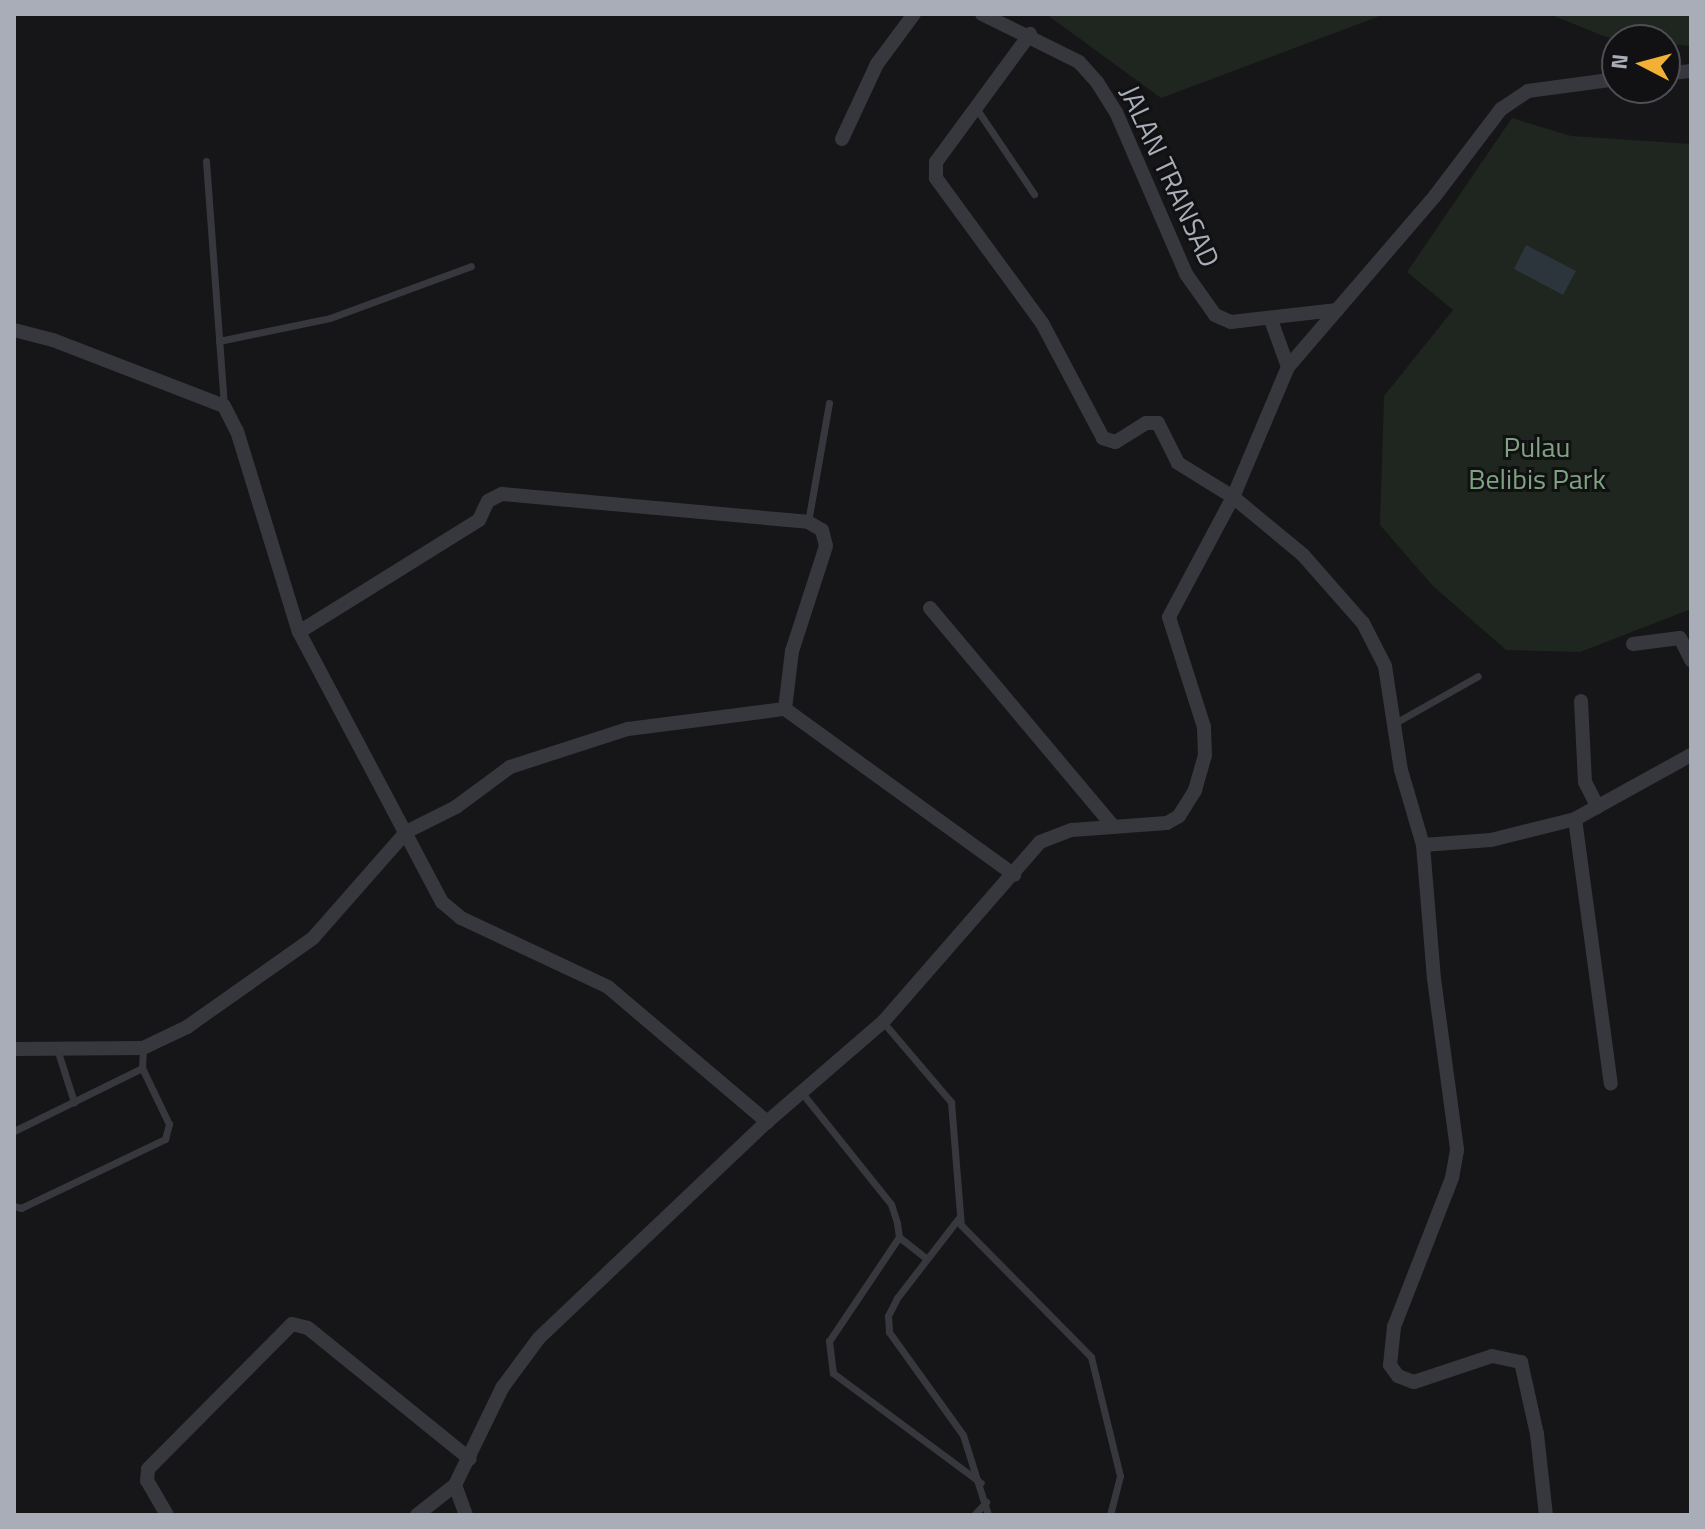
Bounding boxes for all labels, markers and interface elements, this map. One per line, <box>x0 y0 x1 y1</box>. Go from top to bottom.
north arrow <box>1601 24 1681 104</box>
text: N <box>1601 52 1637 71</box>
street label: JALAN TRANSAD <box>1113 80 1227 272</box>
park label: Pulau Belibis Park <box>1468 430 1606 496</box>

